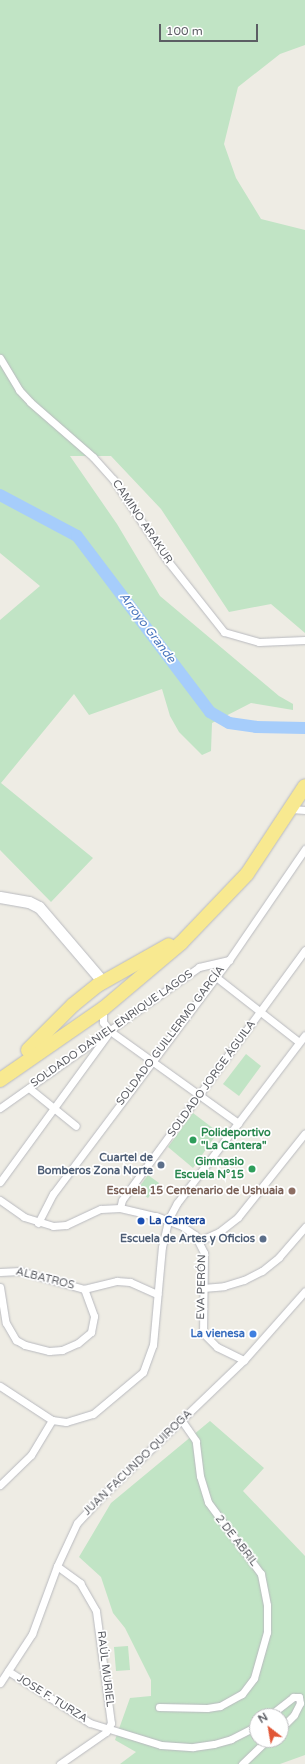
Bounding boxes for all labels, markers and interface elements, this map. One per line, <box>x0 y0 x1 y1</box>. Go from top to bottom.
scale bar <box>161 16 260 42</box>
text: 100 m <box>166 24 203 38</box>
street label: CAMINO ARAKUR <box>109 478 175 566</box>
water label: Arroyo Grande <box>116 590 178 666</box>
street label: SOLDADO GUILLERMO GARCÍA <box>114 964 228 1108</box>
street label: SOLDADO DANIEL ENRIQUE LAGOS <box>28 968 196 1090</box>
street label: SOLDADO JORGE ÁGUILA <box>165 1018 259 1140</box>
place label: Polideportivo "La Cantera" <box>201 1127 271 1153</box>
marker: Polideportivo "La Cantera" <box>188 1135 198 1145</box>
place label: Cuartel de Bomberos Zona Norte <box>37 1152 153 1178</box>
place label: Gimnasio Escuela N°15 <box>174 1156 244 1182</box>
marker: Cuartel de Bomberos Zona Norte <box>156 1160 166 1170</box>
marker: Gimnasio Escuela N°15 <box>247 1164 257 1174</box>
place label: Escuela 15 Centenario de Ushuaia <box>107 1184 284 1198</box>
marker: Escuela 15 Centenario de Ushuaia <box>287 1186 297 1196</box>
place label: La Cantera <box>149 1214 206 1228</box>
marker: La Cantera <box>136 1216 146 1226</box>
place label: Escuela de Artes y Oficios <box>120 1232 255 1246</box>
marker: Escuela de Artes y Oficios <box>258 1234 268 1244</box>
street label: EVA PERÓN <box>195 1254 209 1320</box>
street label: ALBATROS <box>14 1265 76 1293</box>
place label: La vienesa <box>190 1327 245 1341</box>
marker: La vienesa <box>248 1329 258 1339</box>
street label: JUAN FACUNDO QUIROGA <box>81 1408 195 1518</box>
street label: 2 DE ABRIL <box>212 1513 260 1569</box>
street label: RAÚL MURIEL <box>94 1630 116 1708</box>
street label: JOSE F. TURZA <box>14 1672 90 1726</box>
north arrow <box>249 1708 289 1748</box>
text: N <box>256 1710 270 1726</box>

